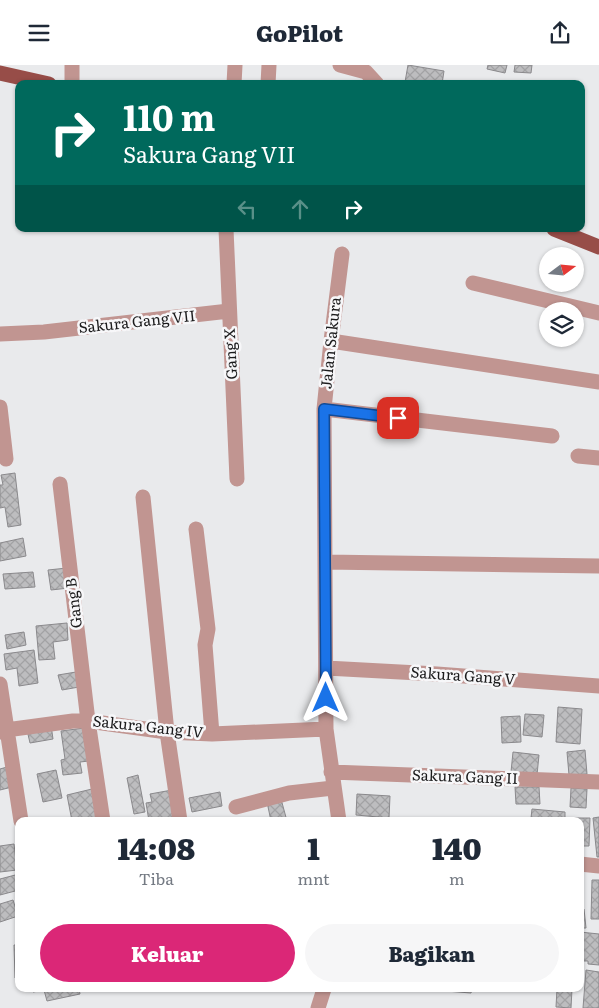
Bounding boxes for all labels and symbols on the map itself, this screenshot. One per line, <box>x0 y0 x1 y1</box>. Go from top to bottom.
north arrow <box>539 247 584 293</box>
street label: Jalan Sakura <box>313 295 346 390</box>
street label: Sakura Gang VII <box>77 303 196 338</box>
street label: Gang X <box>217 328 242 380</box>
pin <box>377 397 419 439</box>
street label: Gang B <box>58 577 87 630</box>
street label: Sakura Gang V <box>410 659 516 690</box>
position arrow <box>299 671 351 723</box>
street label: Sakura Gang IV <box>92 708 205 743</box>
street label: Sakura Gang II <box>412 762 519 789</box>

